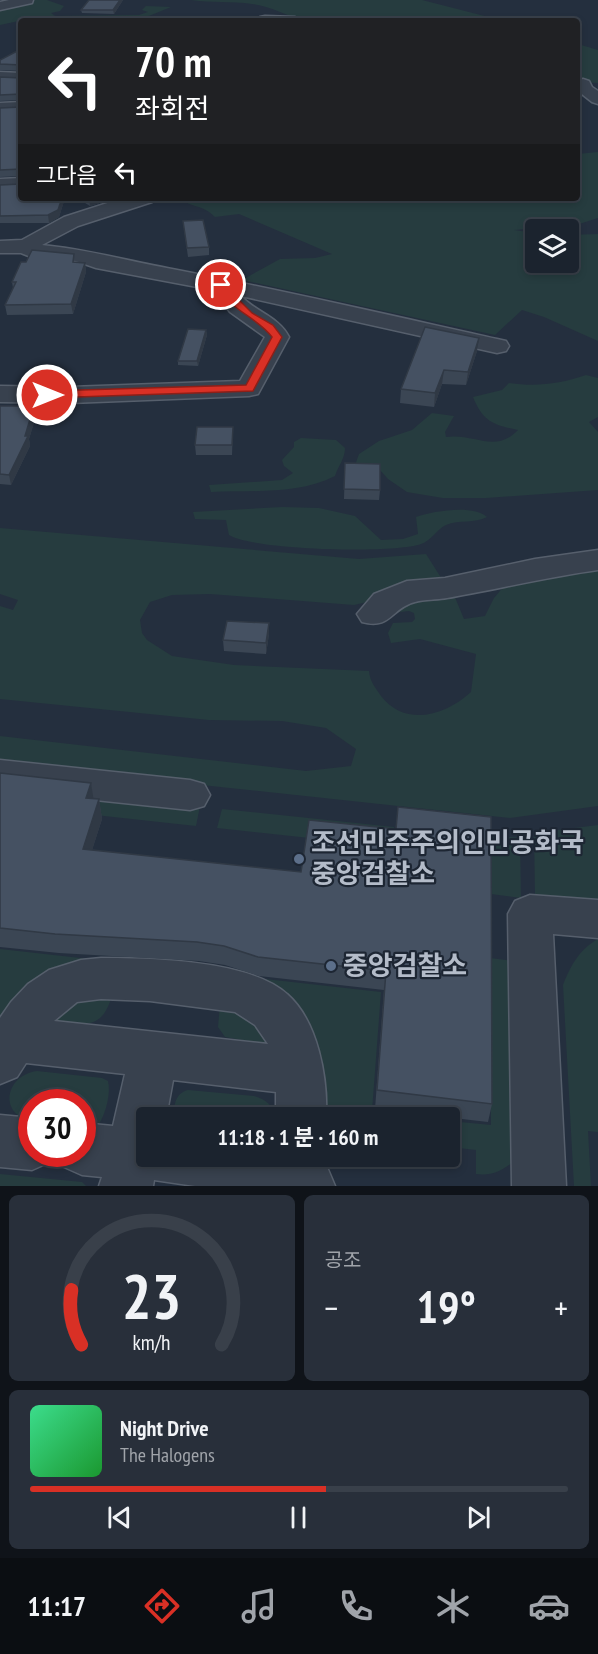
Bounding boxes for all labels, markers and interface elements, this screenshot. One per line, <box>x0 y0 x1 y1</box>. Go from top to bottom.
text: 70 m <box>135 34 212 89</box>
icon: left <box>36 42 114 120</box>
text: 좌회전 <box>135 91 210 125</box>
icon: left <box>109 156 142 189</box>
text: 그다음 <box>36 161 97 189</box>
map controls <box>525 219 579 273</box>
button: layers <box>525 219 579 273</box>
pin <box>195 259 246 310</box>
icon: arrive <box>204 268 237 301</box>
position arrow <box>15 363 79 427</box>
place label: 조선민주주의인민공화국 중앙검찰소 <box>311 825 584 890</box>
marker: 조선민주주의인민공화국 중앙검찰소 <box>292 852 306 866</box>
place label: 중앙검찰소 <box>343 948 467 982</box>
marker: 중앙검찰소 <box>324 959 338 973</box>
speed limit sign: 30 <box>18 1089 96 1167</box>
text: 11:18 · 1 분 · 160 m <box>218 1123 378 1151</box>
text: 공조 <box>325 1247 361 1273</box>
text: 23 <box>122 1255 182 1336</box>
text: 19° <box>417 1277 476 1335</box>
text: − <box>325 1286 338 1329</box>
text: + <box>554 1286 568 1329</box>
text: km/h <box>133 1328 171 1356</box>
text: Night Drive <box>120 1414 209 1442</box>
text: The Halogens <box>120 1442 215 1468</box>
icon: previous <box>103 1501 136 1534</box>
icon: pause <box>282 1501 315 1534</box>
icon: next <box>462 1501 495 1534</box>
icon: directions <box>141 1585 183 1627</box>
icon: music <box>238 1585 280 1627</box>
icon: phone <box>335 1585 377 1627</box>
icon: climate <box>432 1585 474 1627</box>
icon: car <box>528 1585 570 1627</box>
text: 11:17 <box>27 1589 86 1623</box>

